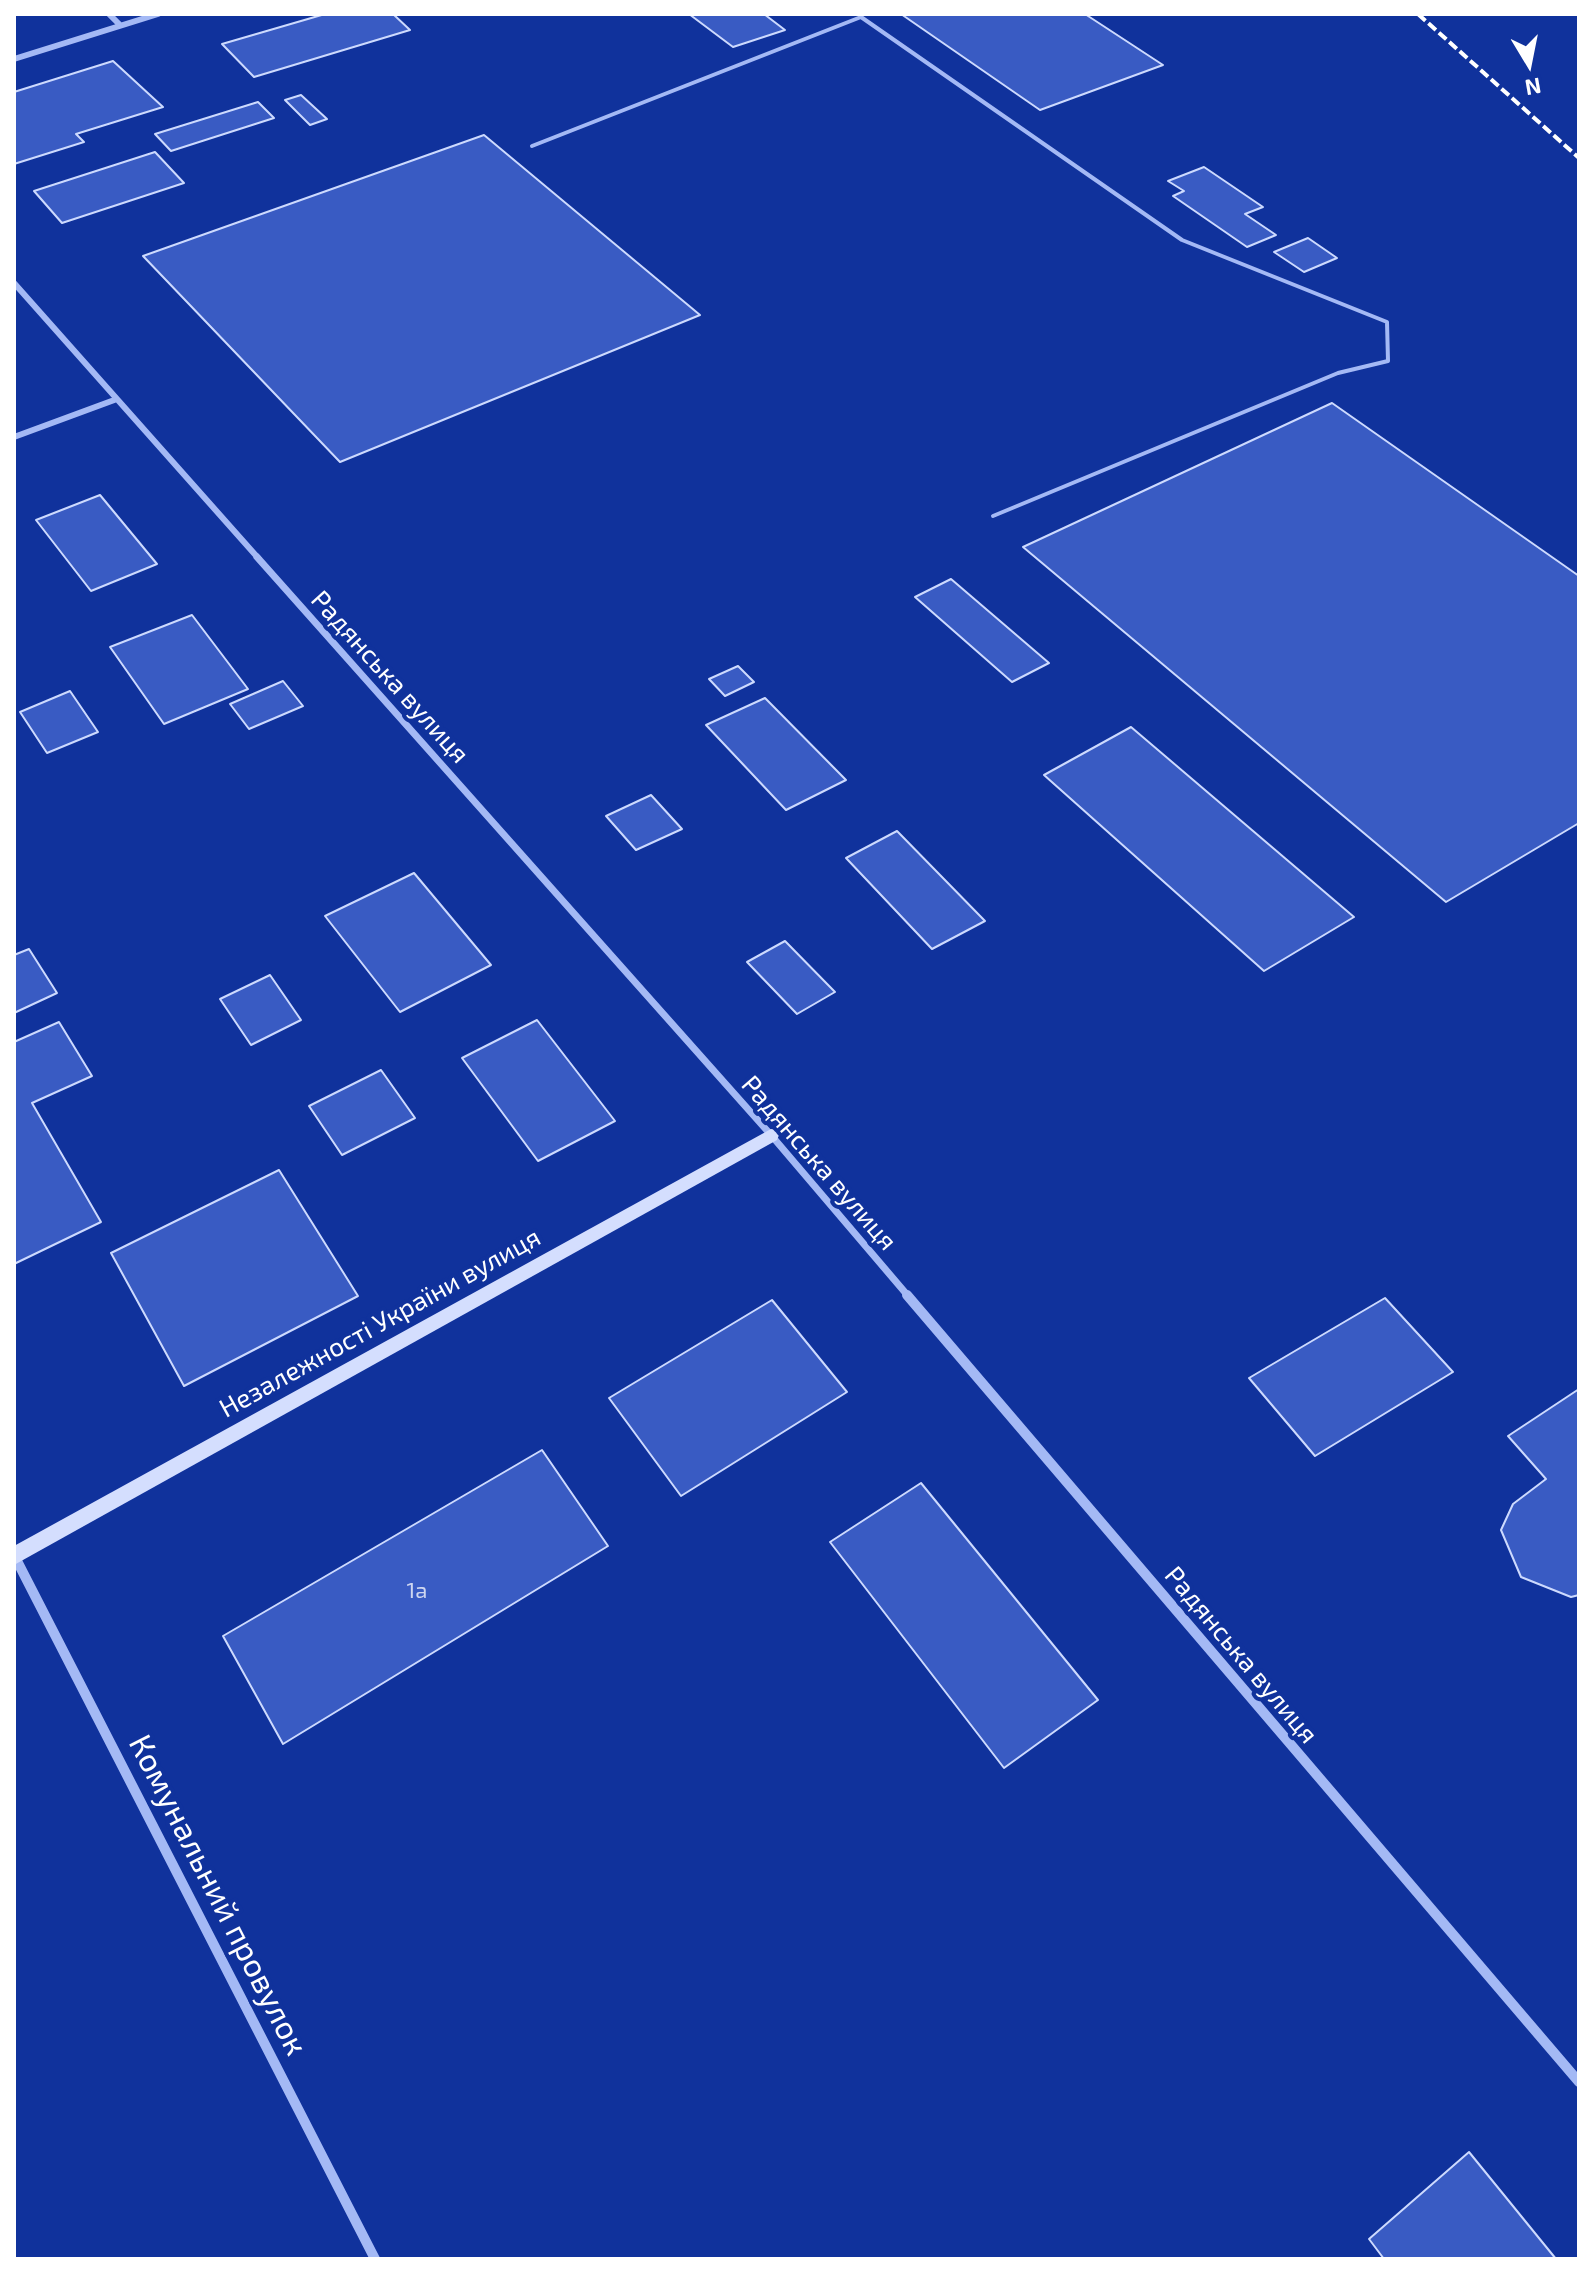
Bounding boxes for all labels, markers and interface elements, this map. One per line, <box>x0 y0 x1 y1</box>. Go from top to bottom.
north arrow <box>1489 24 1569 104</box>
text: N <box>1523 73 1543 102</box>
street label: Радянська вулиця <box>304 584 476 770</box>
street label: Радянська вулиця <box>735 1069 903 1257</box>
street label: Незалежності України вулиця <box>214 1222 546 1424</box>
street label: Радянська вулиця <box>1158 1560 1324 1750</box>
house number: 1а <box>407 1578 427 1604</box>
street label: Комунальний провулок <box>120 1728 316 2062</box>

